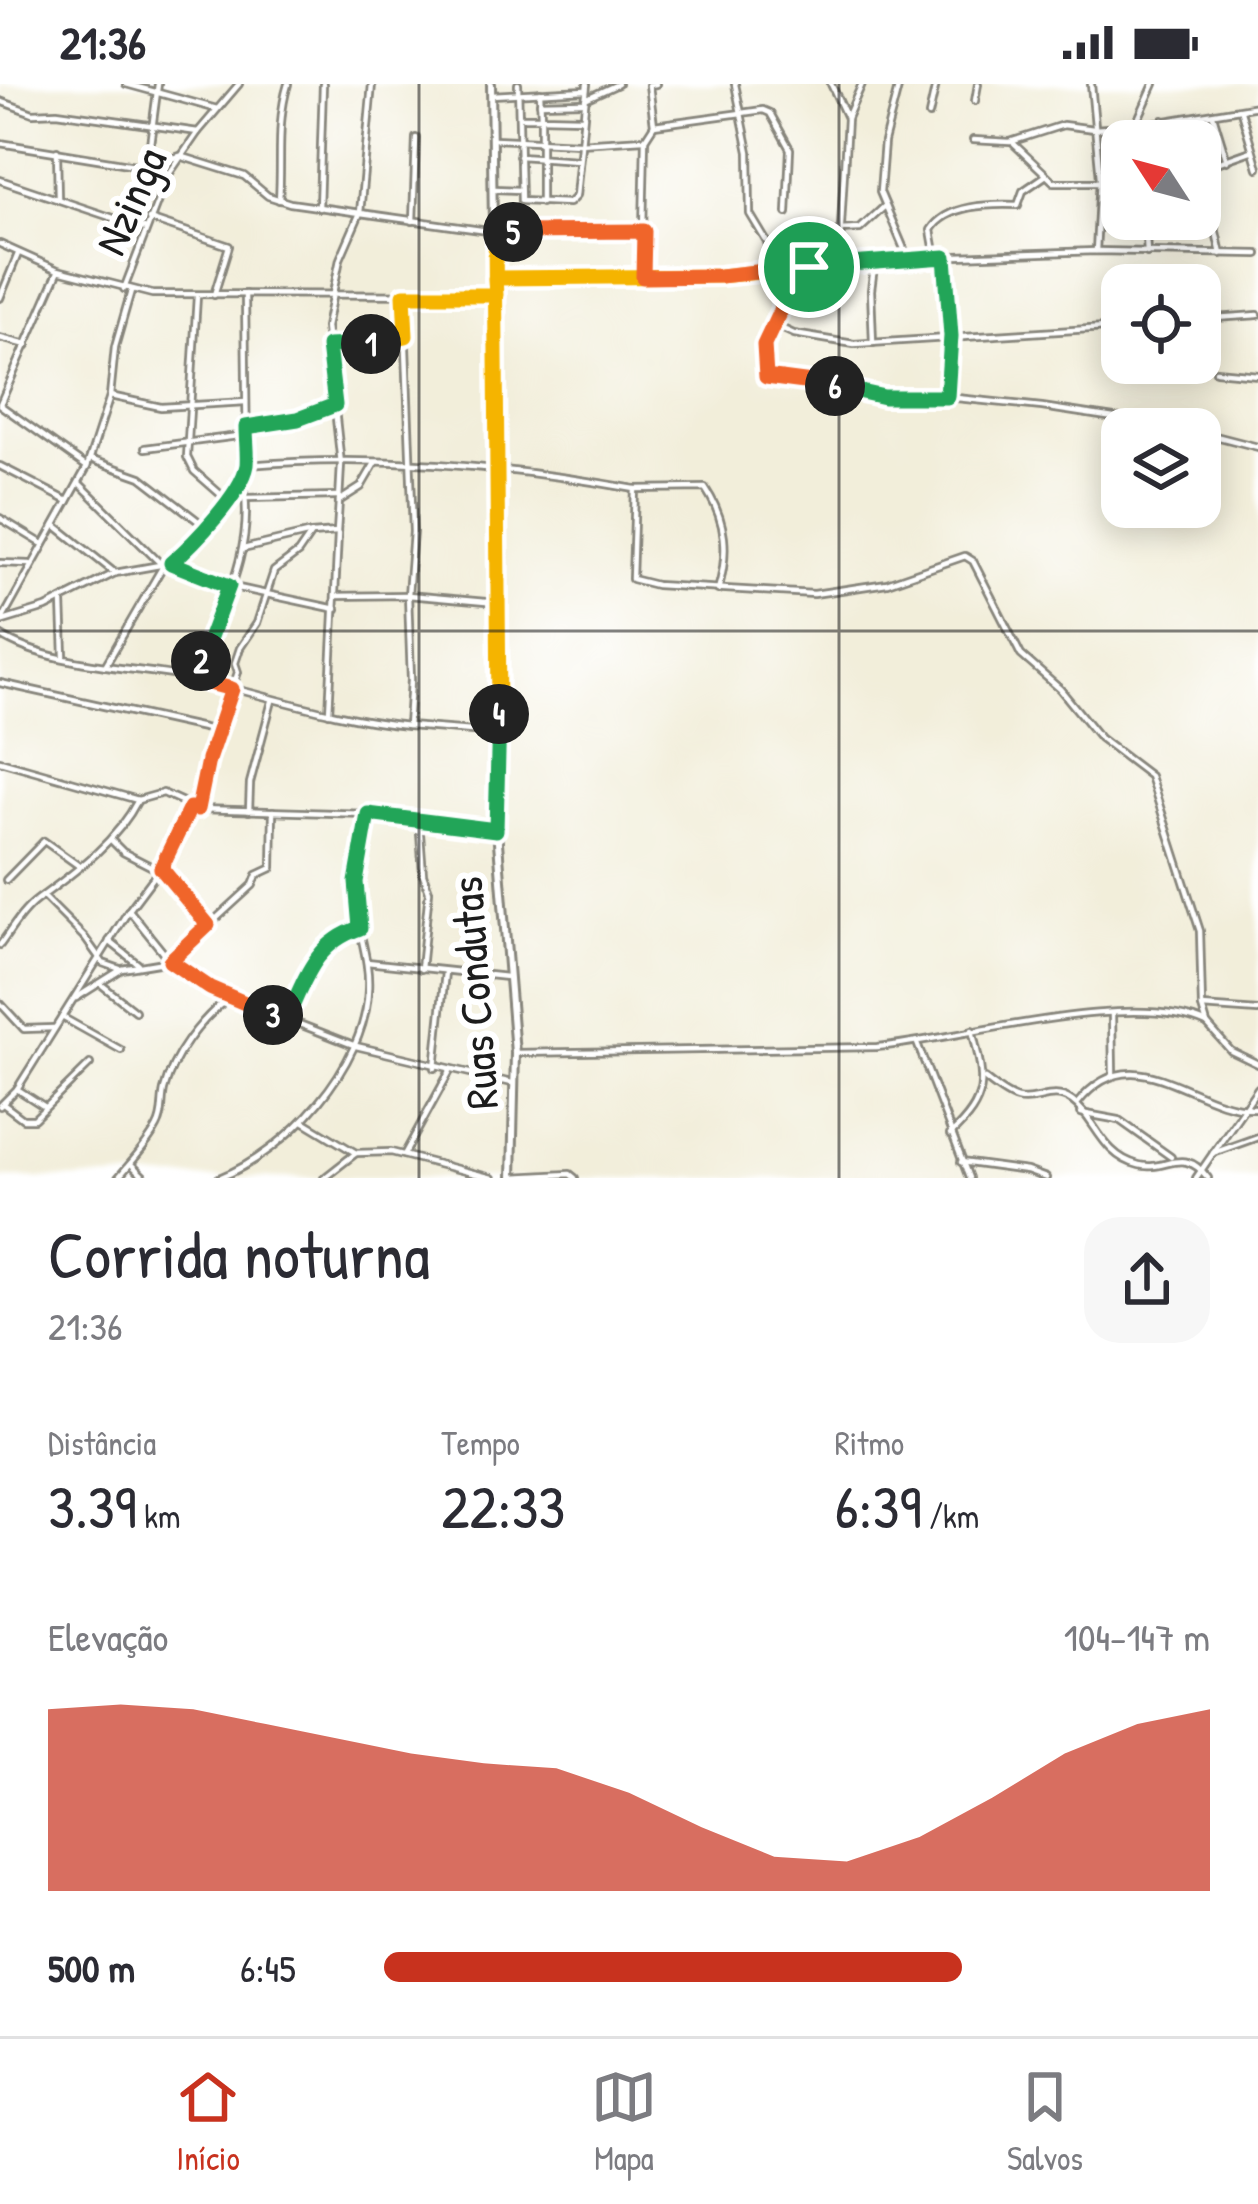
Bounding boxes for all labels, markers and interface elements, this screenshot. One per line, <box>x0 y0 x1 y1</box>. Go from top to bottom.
text: 21:36 <box>60 12 146 73</box>
north arrow <box>1101 120 1221 240</box>
map controls <box>1101 120 1221 528</box>
street label: Nzinga <box>79 138 180 264</box>
pin: 5 <box>483 202 543 262</box>
text: 5 <box>506 210 520 254</box>
pin <box>758 216 860 318</box>
icon: arrive <box>776 234 842 300</box>
button: locate <box>1101 264 1221 384</box>
pin: 1 <box>341 314 401 374</box>
text: 1 <box>365 322 377 366</box>
pin: 6 <box>805 356 865 416</box>
text: 6 <box>828 364 842 408</box>
button: layers <box>1101 408 1221 528</box>
pin: 2 <box>171 631 231 691</box>
text: 2 <box>193 639 209 683</box>
pin: 4 <box>469 684 529 744</box>
text: 4 <box>493 692 505 736</box>
street label: Ruas Condutas <box>435 875 512 1111</box>
pin: 3 <box>243 985 303 1045</box>
text: 3 <box>266 993 280 1037</box>
text: Corrida noturna <box>48 1209 430 1299</box>
button: share <box>1084 1217 1210 1343</box>
text: 21:36 <box>48 1299 123 1352</box>
text: Distância <box>48 1421 156 1465</box>
text: Tempo <box>441 1421 520 1465</box>
text: Ritmo <box>835 1421 904 1465</box>
text: 3.39 <box>48 1465 137 1547</box>
text: 22:33 <box>441 1465 565 1547</box>
text: 6:39 <box>835 1465 921 1547</box>
text: km <box>137 1494 180 1538</box>
text: /km <box>921 1494 979 1538</box>
text: Elevação <box>48 1610 168 1663</box>
text: 104–147 m <box>1064 1610 1210 1663</box>
text: 500 m <box>48 1941 135 1994</box>
text: 6:45 <box>240 1941 296 1994</box>
tab: Início <box>175 2064 241 2180</box>
tab: Mapa <box>591 2064 657 2180</box>
tab: Salvos <box>1007 2064 1083 2180</box>

